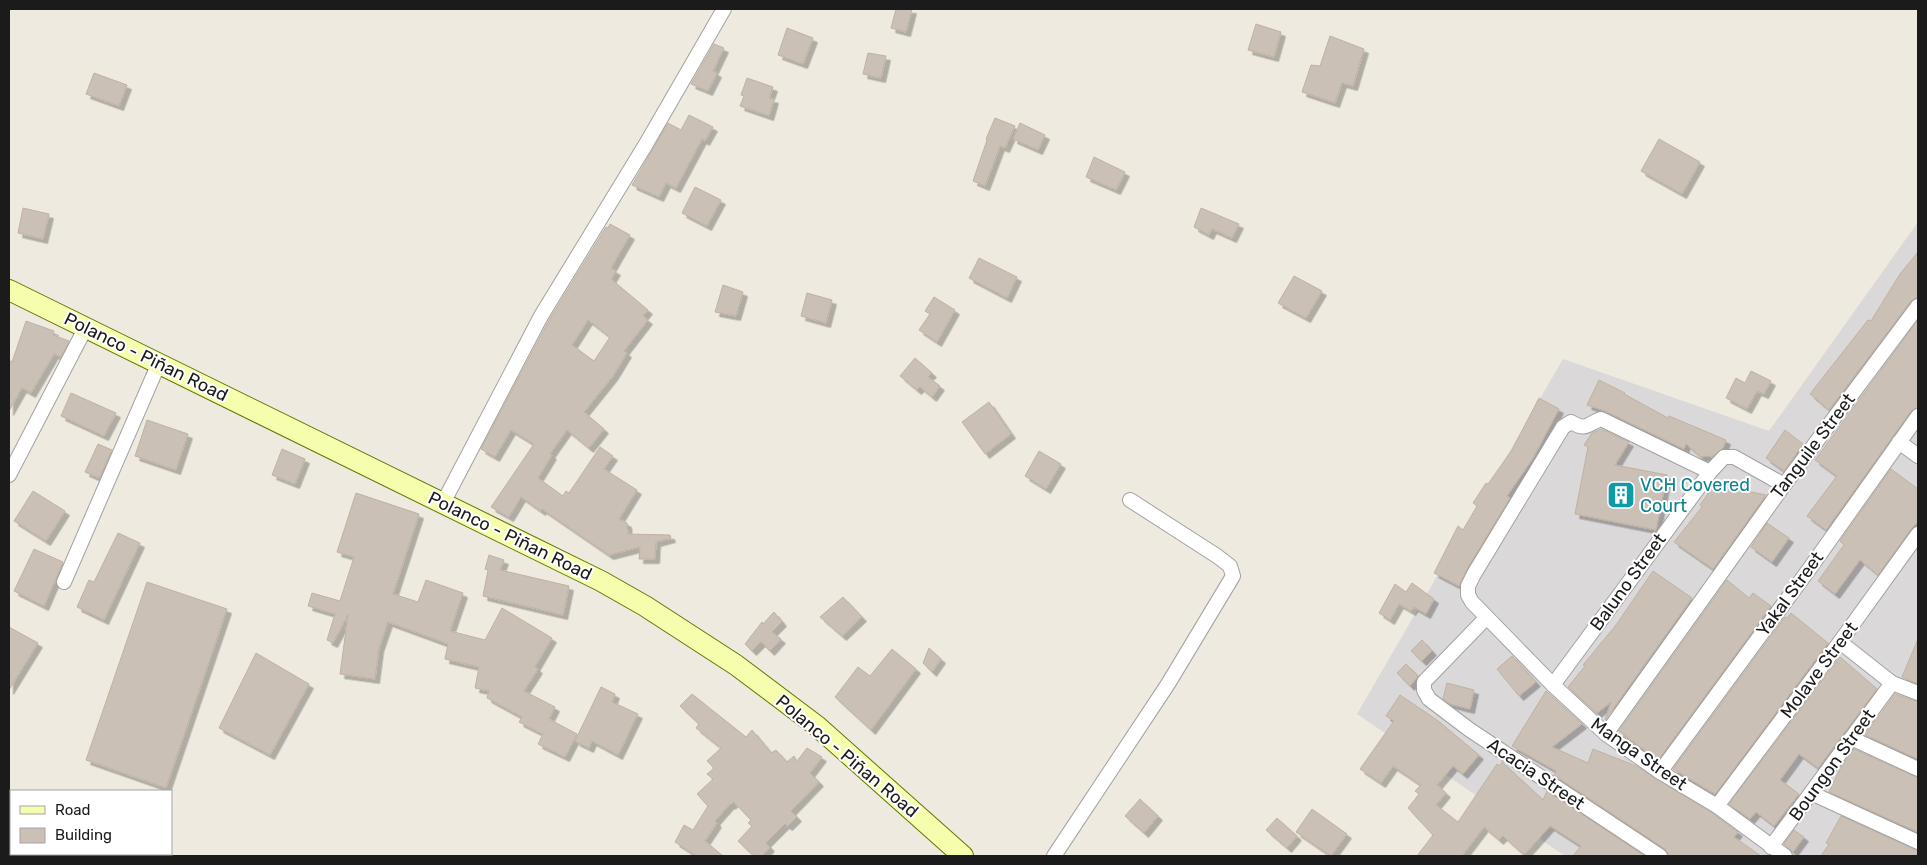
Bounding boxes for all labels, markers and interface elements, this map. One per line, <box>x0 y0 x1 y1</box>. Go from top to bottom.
street label: Polanco - Piñan Road <box>61 308 231 406</box>
street label: Tanguile Street <box>1766 389 1860 503</box>
place label: VCH Covered Court <box>1640 474 1750 517</box>
building icon: VCH Covered Court <box>1606 480 1636 510</box>
street label: Polanco - Piñan Road <box>425 487 595 585</box>
street label: Baluno Street <box>1585 529 1671 635</box>
street label: Yakal Street <box>1752 547 1828 641</box>
street label: Molave Street <box>1776 617 1862 723</box>
street label: Polanco - Piñan Road <box>771 690 923 822</box>
street label: Boungon Street <box>1784 705 1880 825</box>
street label: Manga Street <box>1587 713 1691 795</box>
street label: Acacia Street <box>1483 733 1589 815</box>
legend <box>10 790 172 855</box>
text: Road <box>55 801 91 819</box>
text: Building <box>55 826 112 844</box>

